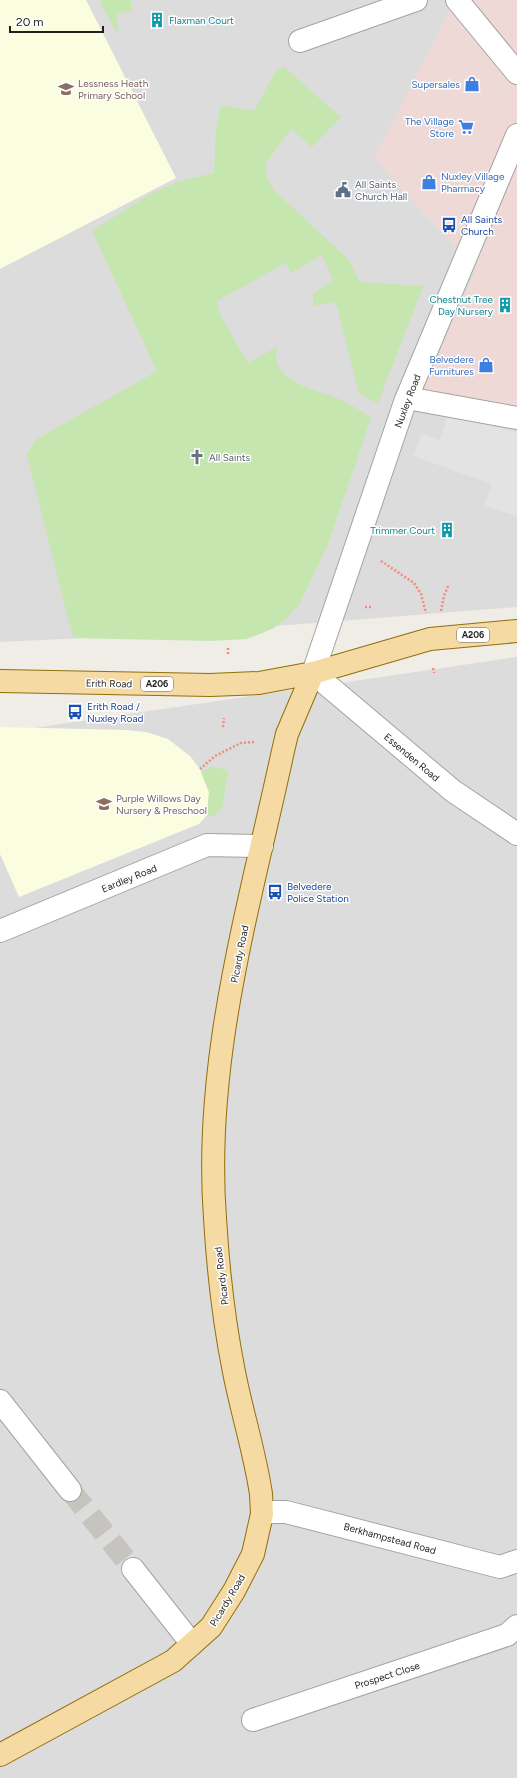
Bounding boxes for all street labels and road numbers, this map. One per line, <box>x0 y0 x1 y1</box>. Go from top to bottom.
street label: Nuxley Road <box>391 372 424 430</box>
road number: A206 <box>457 628 489 642</box>
street label: Erith Road <box>86 677 132 690</box>
road number: A206 <box>141 677 173 691</box>
street label: Essenden Road <box>381 730 442 785</box>
street label: Eardley Road <box>100 861 159 895</box>
street label: Picardy Road <box>228 924 251 984</box>
street label: Picardy Road <box>211 1246 232 1306</box>
street label: Berkhampstead Road <box>342 1520 438 1557</box>
street label: Picardy Road <box>207 1572 248 1629</box>
street label: Prospect Close <box>353 1659 422 1692</box>

